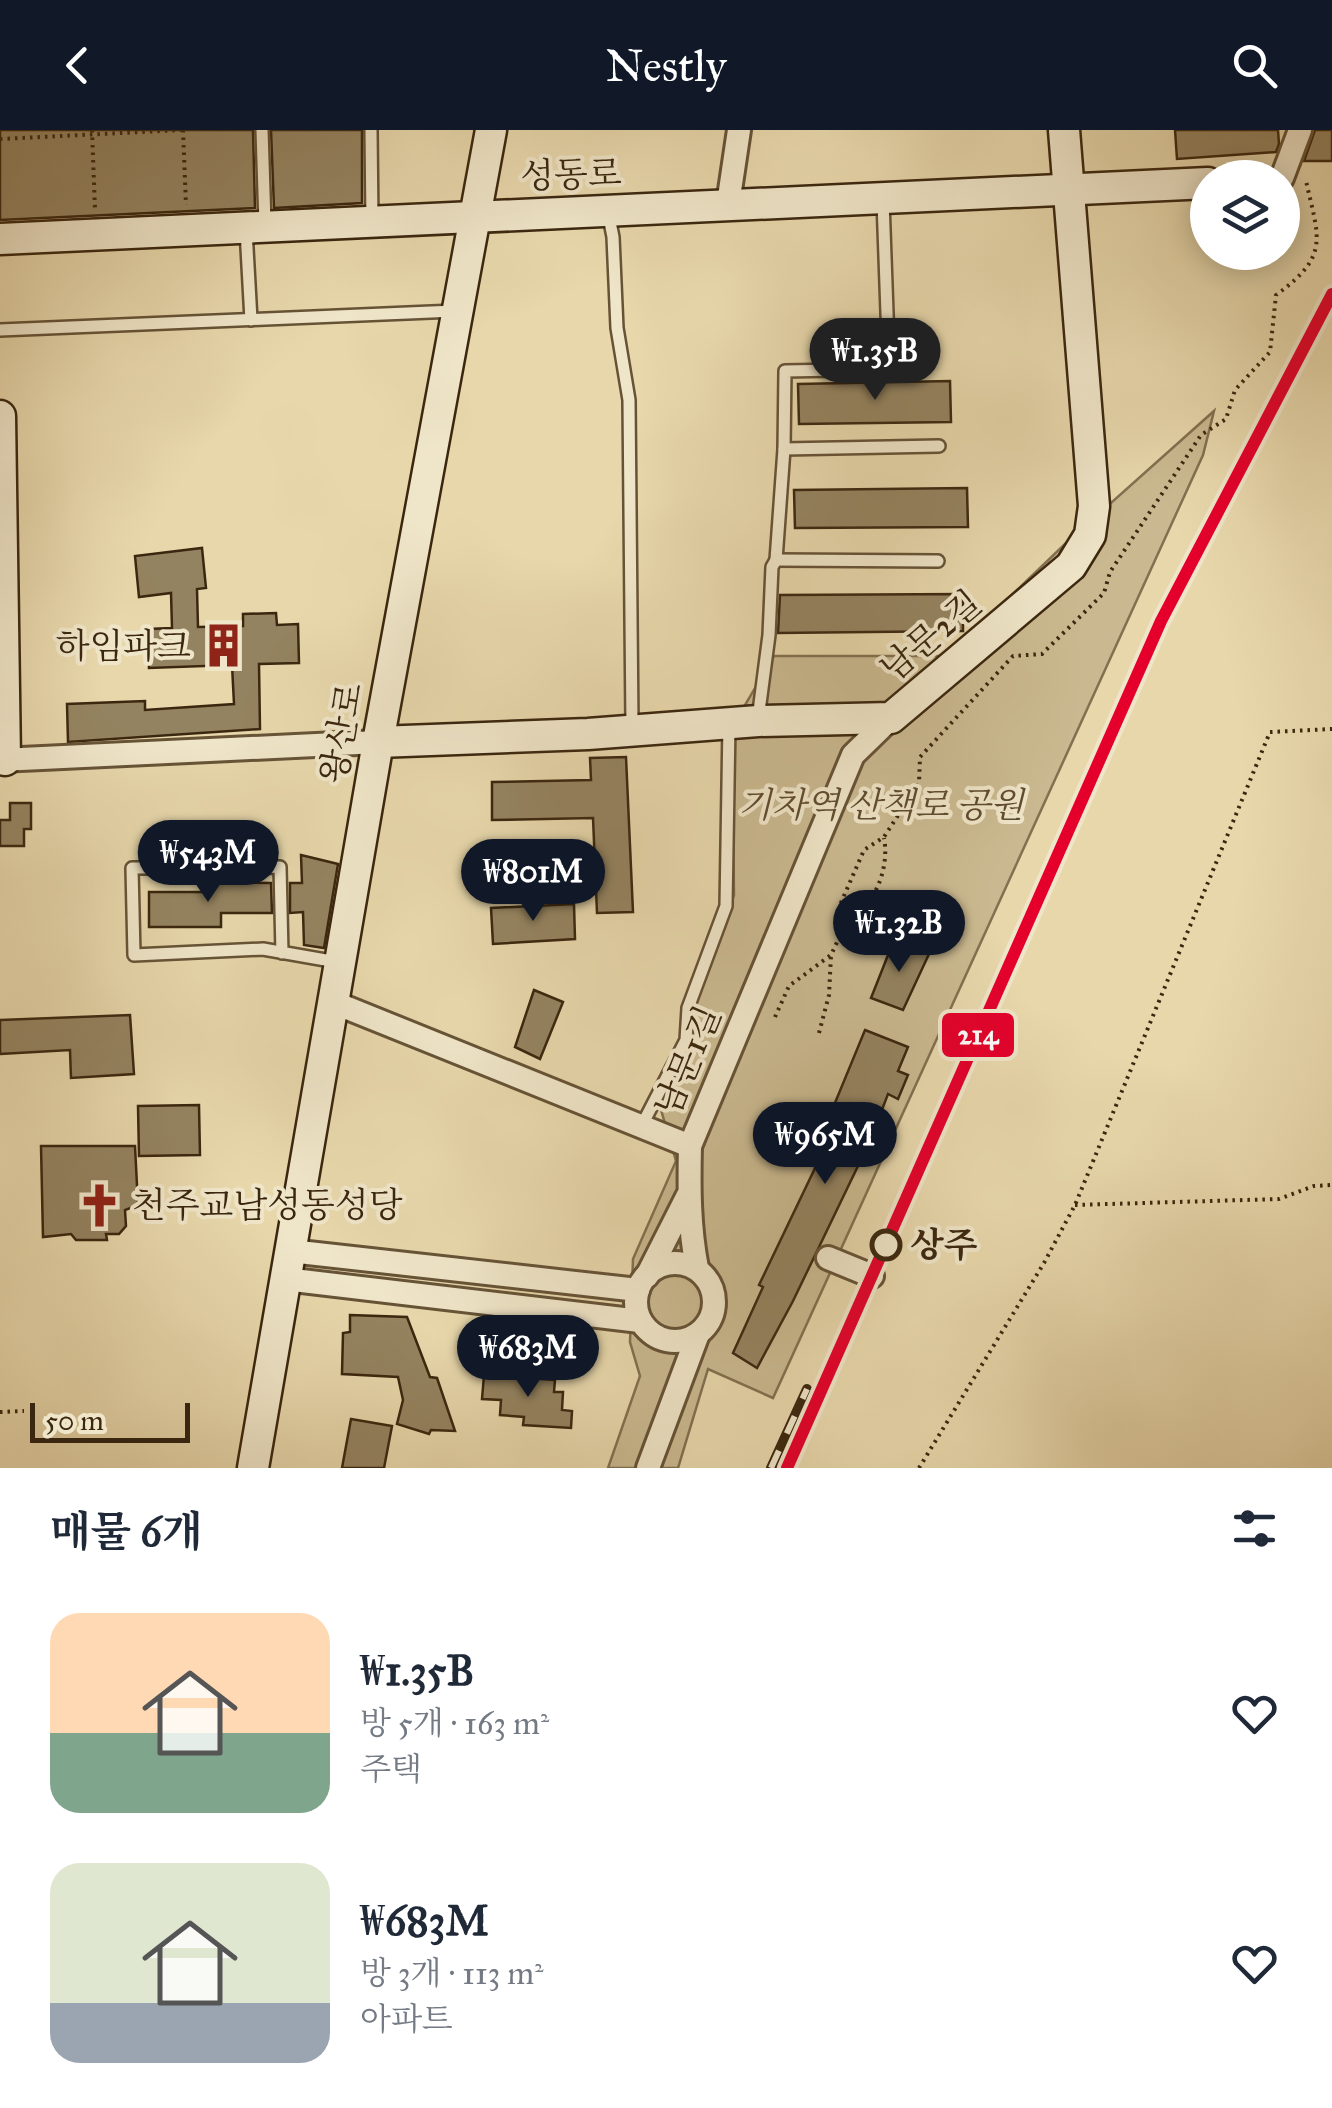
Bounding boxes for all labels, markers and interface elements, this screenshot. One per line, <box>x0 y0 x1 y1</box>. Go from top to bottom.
icon: back <box>50 38 105 93</box>
text: Nestly <box>605 38 727 93</box>
icon: search <box>1227 38 1282 93</box>
street label: 성동로 <box>520 152 622 198</box>
map controls <box>1190 160 1300 270</box>
button: layers <box>1190 160 1300 270</box>
pin: ₩1.35B <box>794 318 956 403</box>
text: ₩1.35B <box>832 331 918 370</box>
street label: 남문2길 <box>872 581 990 691</box>
building icon: 하임파크 <box>200 622 248 670</box>
place label: 하임파크 <box>56 625 191 668</box>
street label: 왕산로 <box>312 679 372 787</box>
park label: 기차역 산책로 공원 <box>738 784 1026 827</box>
pin: ₩543M <box>138 820 278 905</box>
text: ₩543M <box>160 833 256 872</box>
pin: ₩801M <box>463 839 603 924</box>
text: ₩801M <box>483 852 583 891</box>
pin: ₩1.32B <box>818 890 980 975</box>
text: ₩1.32B <box>855 903 943 942</box>
street label: 남문1길 <box>646 1000 730 1122</box>
line badge: 214 <box>940 1011 1016 1059</box>
text: 214 <box>958 1017 1000 1052</box>
pin: ₩965M <box>755 1102 895 1187</box>
text: ₩965M <box>775 1115 875 1154</box>
church icon: 천주교남성동성당 <box>75 1181 123 1229</box>
place label: 천주교남성동성당 <box>132 1184 403 1227</box>
place label: 상주 <box>910 1224 978 1267</box>
marker: 상주 <box>871 1230 901 1260</box>
pin: ₩683M <box>458 1315 598 1400</box>
text: ₩683M <box>479 1328 577 1367</box>
scale bar <box>30 1398 190 1442</box>
text: 50 m <box>45 1403 104 1438</box>
icon: filters <box>1227 1501 1282 1556</box>
text: 매물 6개 <box>50 1506 202 1558</box>
text: ₩1.35B <box>360 1645 474 1697</box>
icon: home <box>130 1653 250 1773</box>
icon: heart <box>1227 1686 1282 1741</box>
text: 방 5개 · 163 m² <box>360 1704 549 1743</box>
text: 주택 <box>360 1750 422 1789</box>
text: ₩683M <box>360 1895 489 1947</box>
icon: home <box>130 1903 250 2023</box>
icon: heart <box>1227 1936 1282 1991</box>
text: 방 3개 · 113 m² <box>360 1954 543 1993</box>
text: 아파트 <box>360 2000 453 2039</box>

